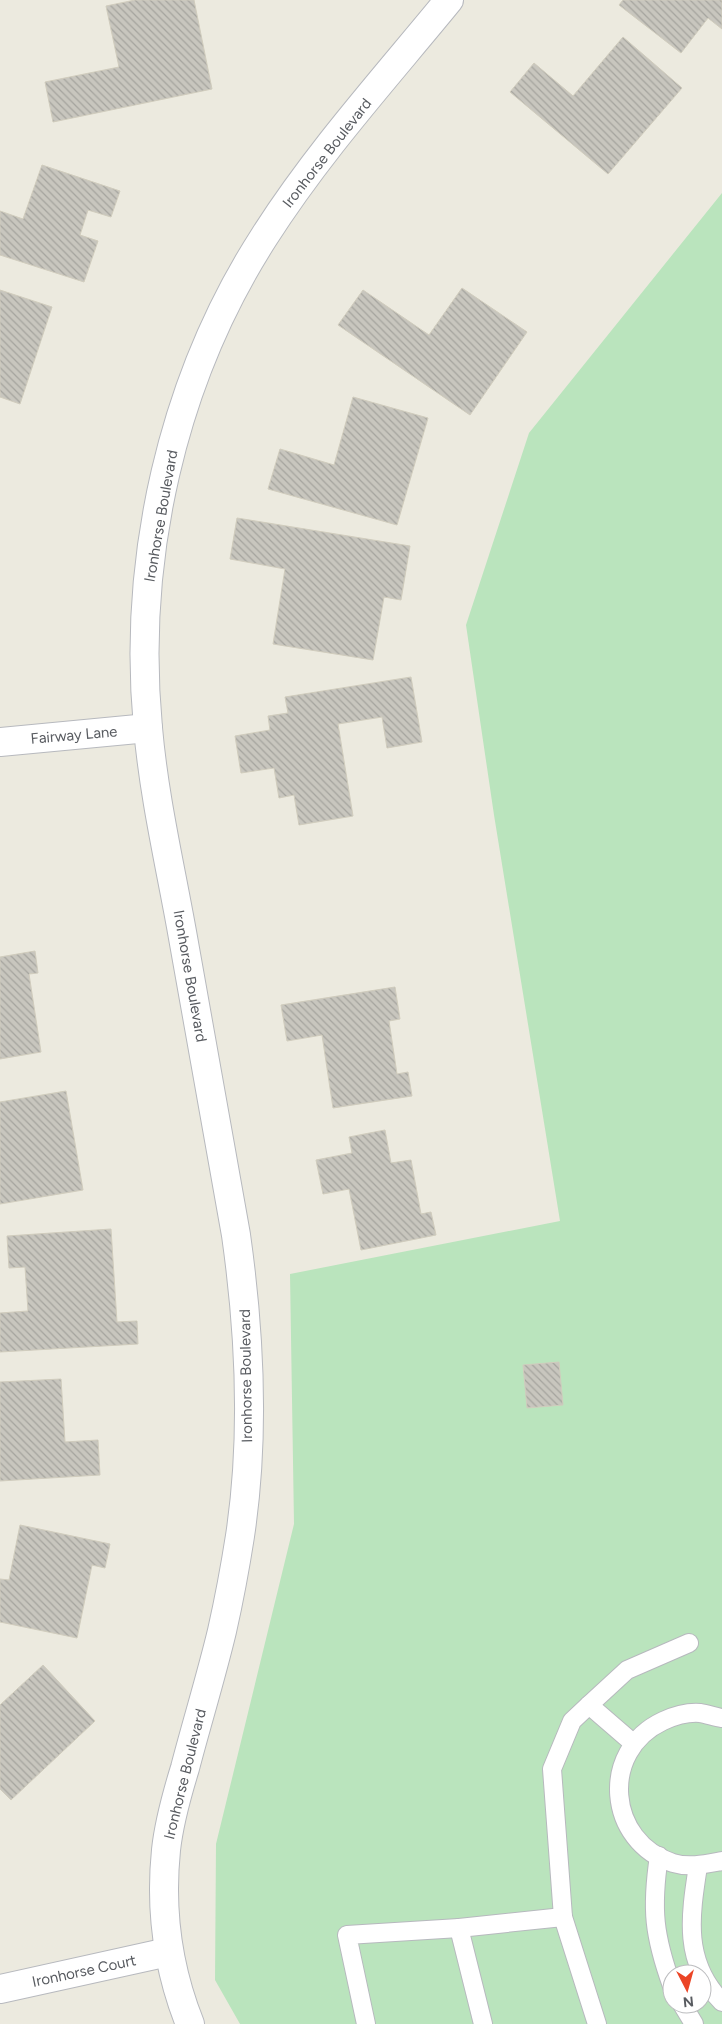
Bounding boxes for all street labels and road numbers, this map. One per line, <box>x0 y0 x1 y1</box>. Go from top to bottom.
street label: Ironhorse Boulevard <box>279 95 375 211</box>
street label: Ironhorse Boulevard <box>141 449 181 583</box>
street label: Fairway Lane <box>30 722 118 748</box>
street label: Ironhorse Boulevard <box>170 909 210 1043</box>
street label: Ironhorse Boulevard <box>236 1309 256 1443</box>
street label: Ironhorse Boulevard <box>160 1707 210 1841</box>
street label: Ironhorse Court <box>30 1951 138 1991</box>

